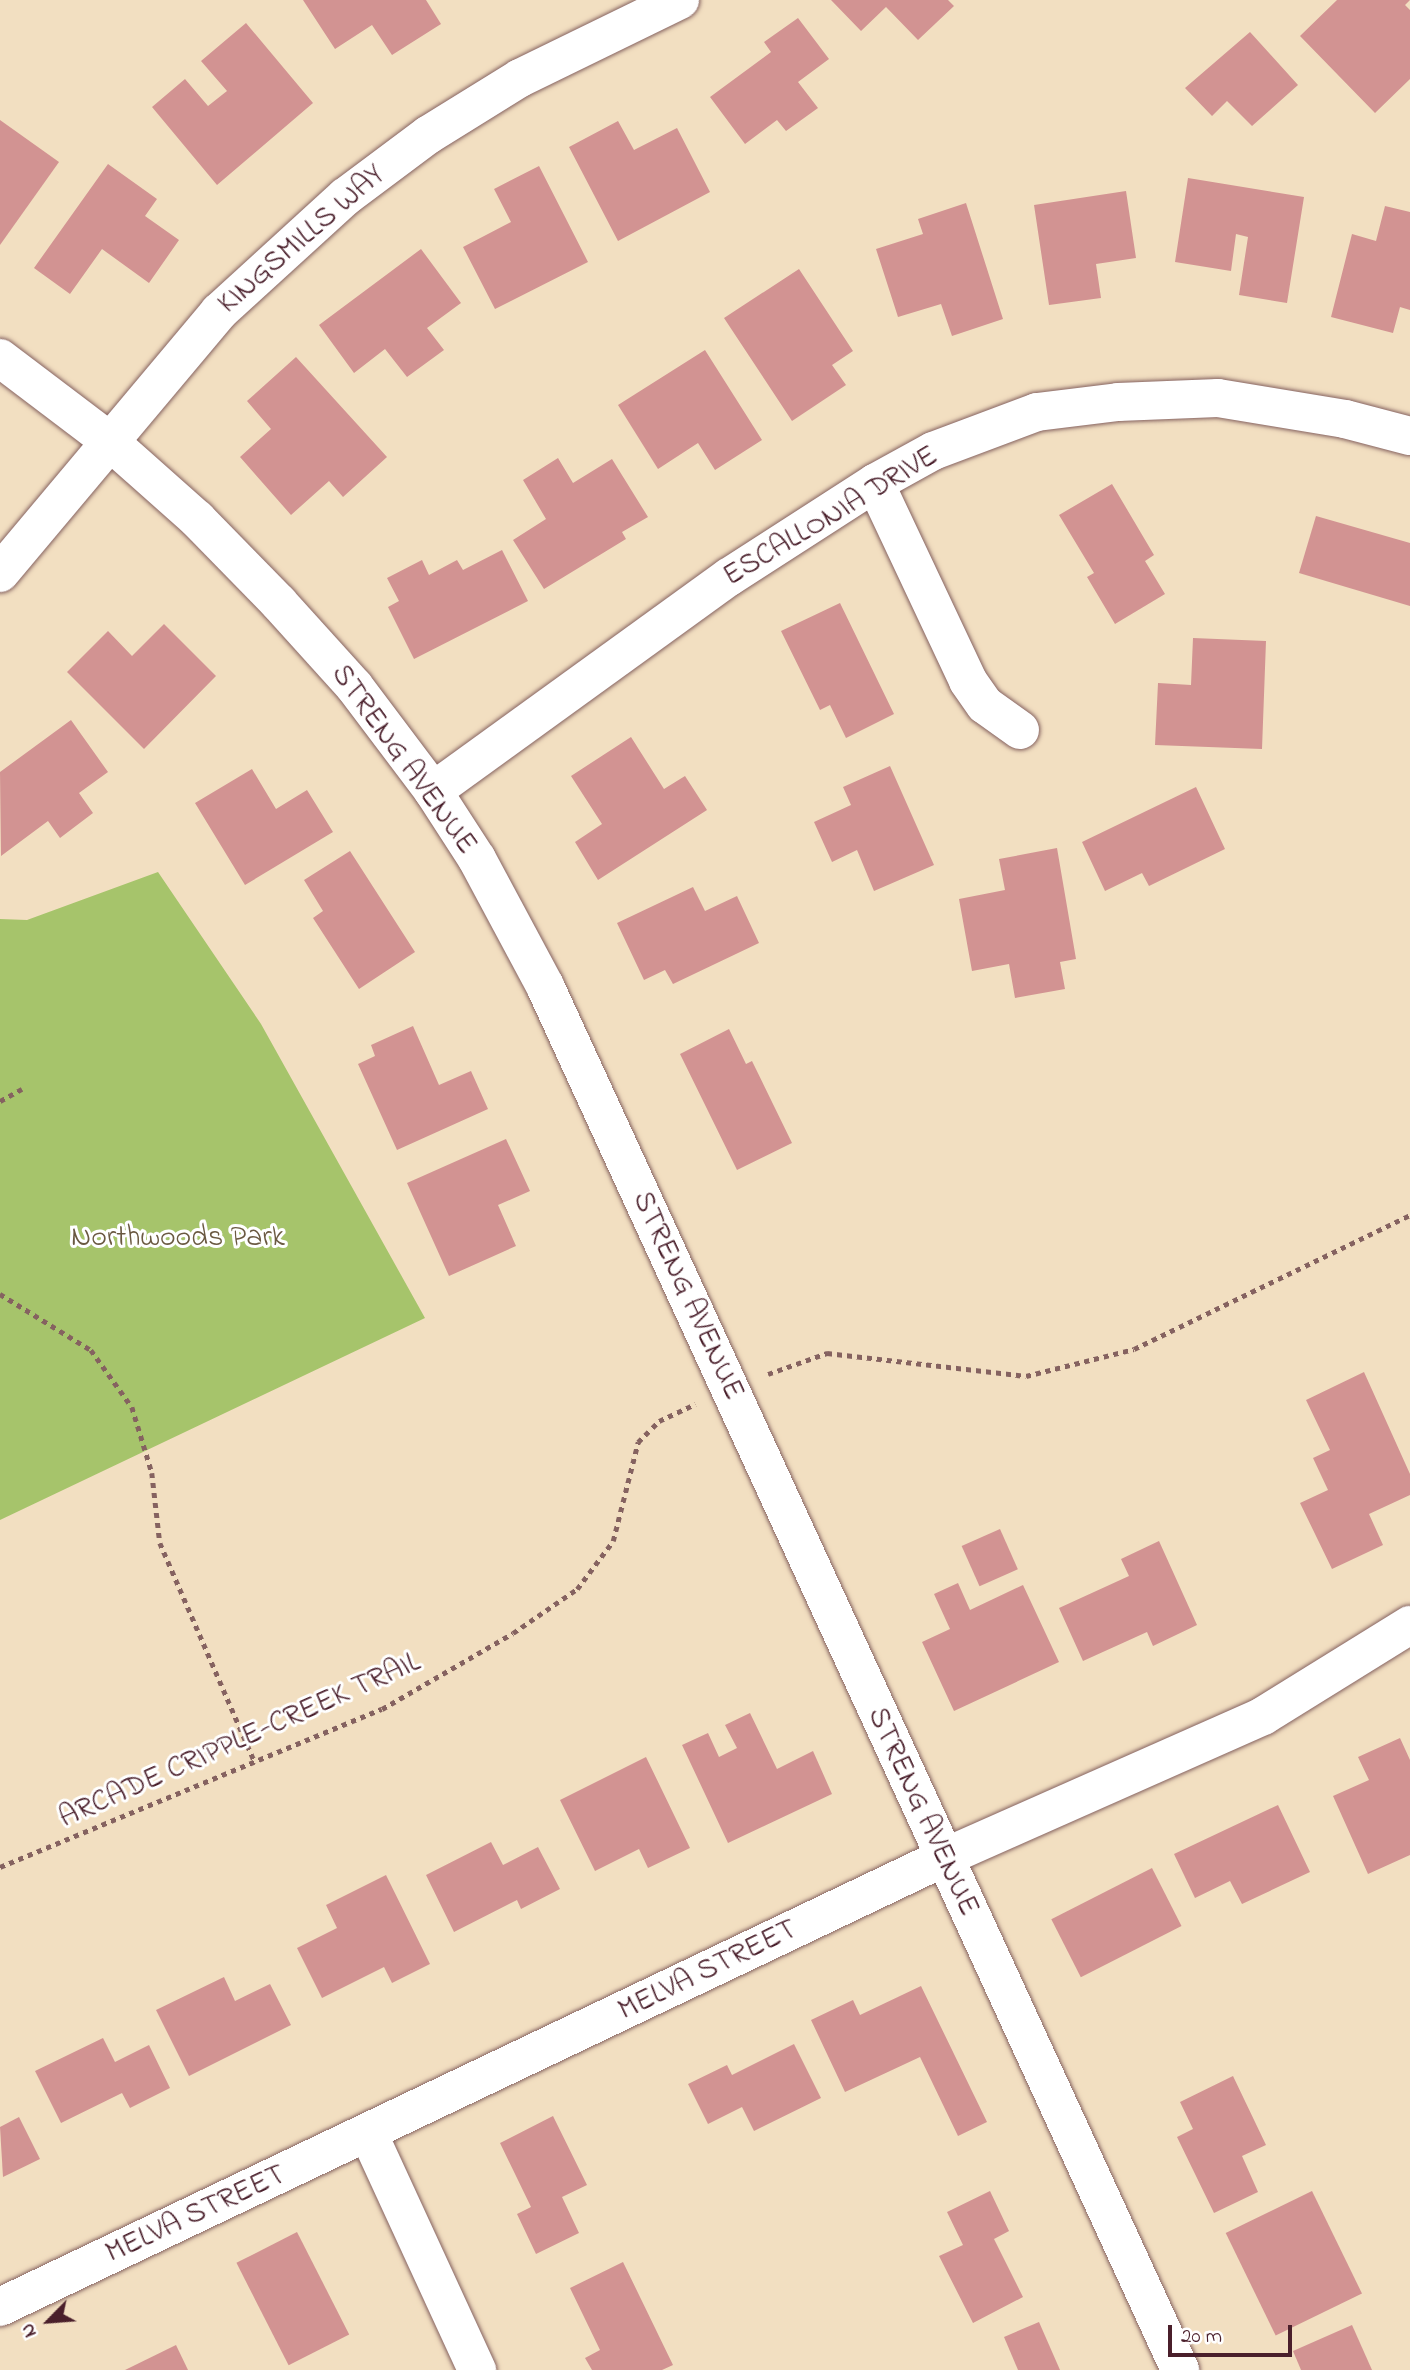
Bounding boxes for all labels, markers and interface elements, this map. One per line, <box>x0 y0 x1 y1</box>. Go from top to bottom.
street label: KINGSMILLS WAY <box>211 158 393 322</box>
street label: ESCALLONIA DRIVE <box>717 439 945 595</box>
street label: STRENG AVENUE <box>322 658 484 862</box>
street label: STRENG AVENUE <box>623 1186 751 1406</box>
park label: Northwoods Park <box>71 1220 285 1256</box>
street label: ARCADE CRIPPLE-CREEK TRAIL <box>54 1645 426 1837</box>
street label: STRENG AVENUE <box>858 1702 986 1922</box>
street label: MELVA STREET <box>613 1912 803 2030</box>
street label: MELVA STREET <box>100 2158 292 2272</box>
north arrow <box>14 2286 84 2356</box>
scale bar <box>1172 2310 1296 2354</box>
text: N <box>15 2319 44 2342</box>
text: 20 m <box>1181 2322 1222 2352</box>

